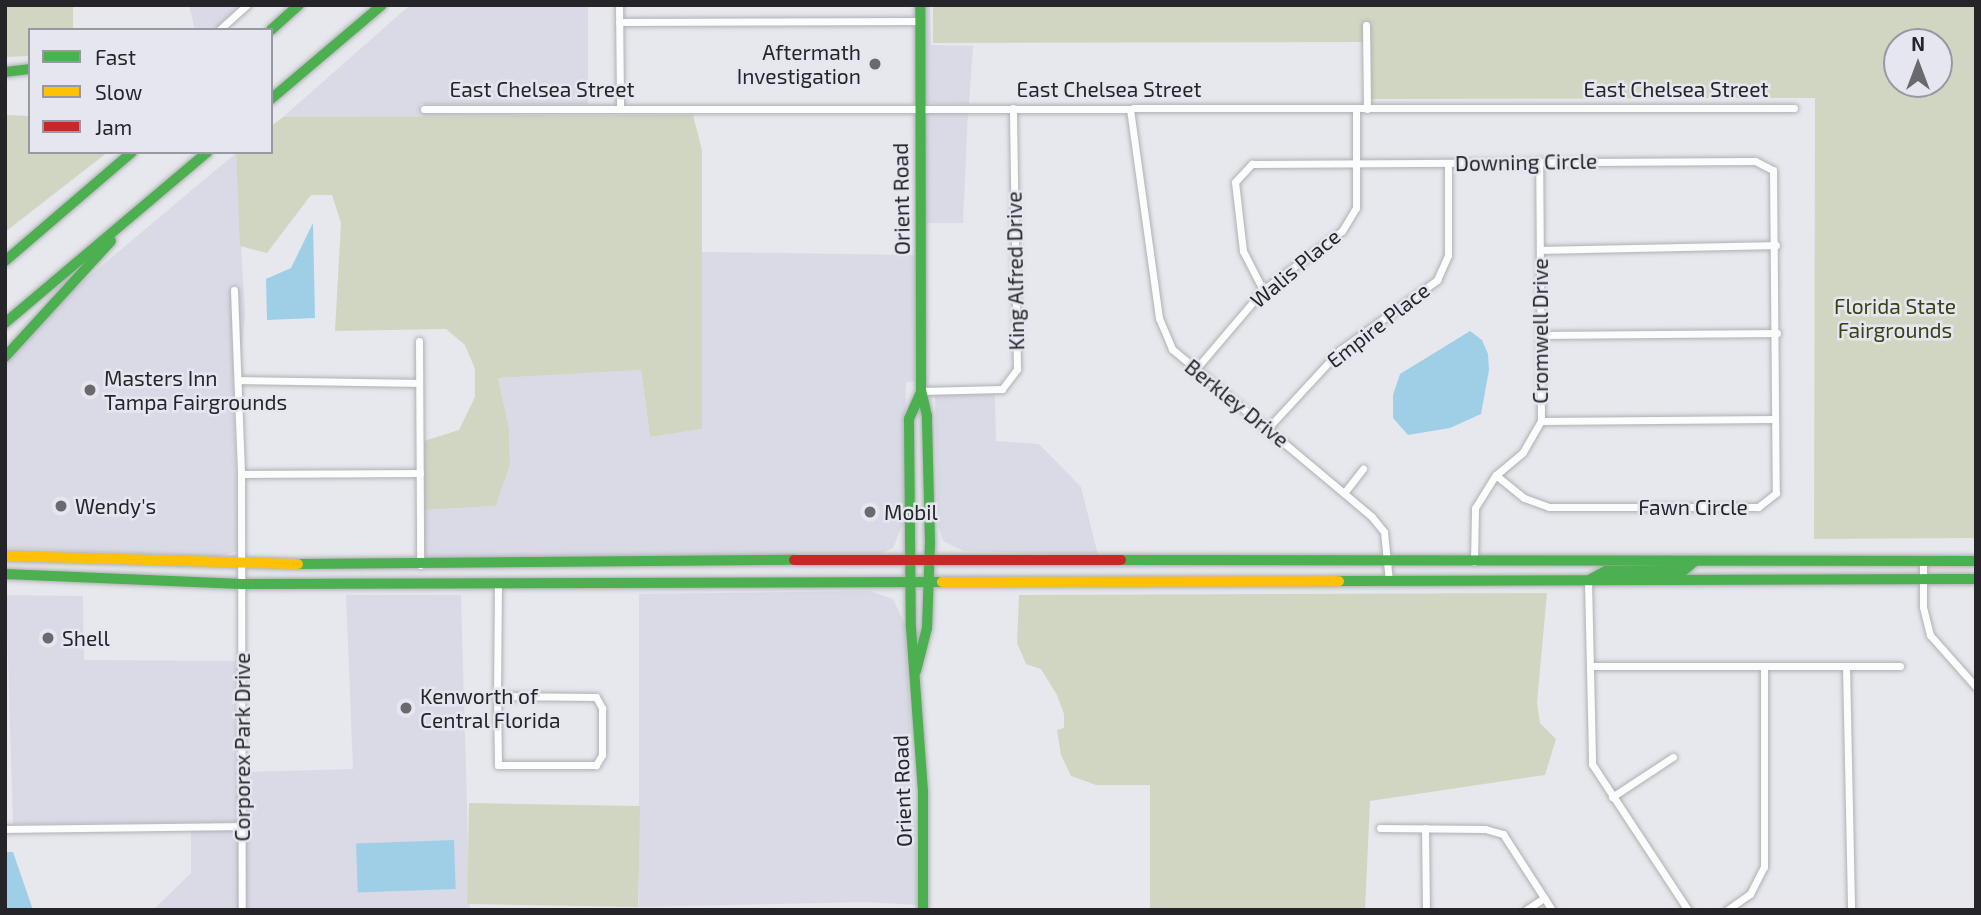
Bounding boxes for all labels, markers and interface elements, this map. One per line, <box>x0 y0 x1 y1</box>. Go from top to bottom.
legend <box>28 28 273 154</box>
north arrow <box>1883 28 1953 98</box>
text: N <box>1911 32 1925 55</box>
place label: Aftermath Investigation <box>737 39 861 89</box>
text: Fast <box>95 44 136 69</box>
marker: Aftermath Investigation <box>867 56 883 72</box>
street label: East Chelsea Street <box>450 76 634 102</box>
street label: East Chelsea Street <box>1017 76 1201 102</box>
street label: East Chelsea Street <box>1584 76 1768 102</box>
text: Slow <box>95 79 142 104</box>
text: Jam <box>95 114 132 139</box>
street label: Orient Road <box>887 143 915 255</box>
street label: Downing Circle <box>1455 148 1597 176</box>
street label: King Alfred Drive <box>1001 191 1029 351</box>
street label: Walis Place <box>1245 223 1345 313</box>
street label: Cromwell Drive <box>1527 258 1553 404</box>
street label: Empire Place <box>1322 277 1434 373</box>
park label: Florida State Fairgrounds <box>1834 293 1956 343</box>
street label: Berkley Drive <box>1180 353 1294 453</box>
place label: Masters Inn Tampa Fairgrounds <box>104 365 287 415</box>
marker: Masters Inn Tampa Fairgrounds <box>82 382 98 398</box>
place label: Wendy's <box>75 493 156 519</box>
street label: Fawn Circle <box>1638 494 1748 520</box>
marker: Wendy's <box>53 498 69 514</box>
place label: Mobil <box>884 499 938 525</box>
marker: Mobil <box>862 504 878 520</box>
place label: Shell <box>62 625 110 651</box>
marker: Shell <box>40 630 56 646</box>
street label: Corporex Park Drive <box>229 652 255 842</box>
place label: Kenworth of Central Florida <box>420 683 561 733</box>
marker: Kenworth of Central Florida <box>398 700 414 716</box>
street label: Orient Road <box>887 735 917 847</box>

